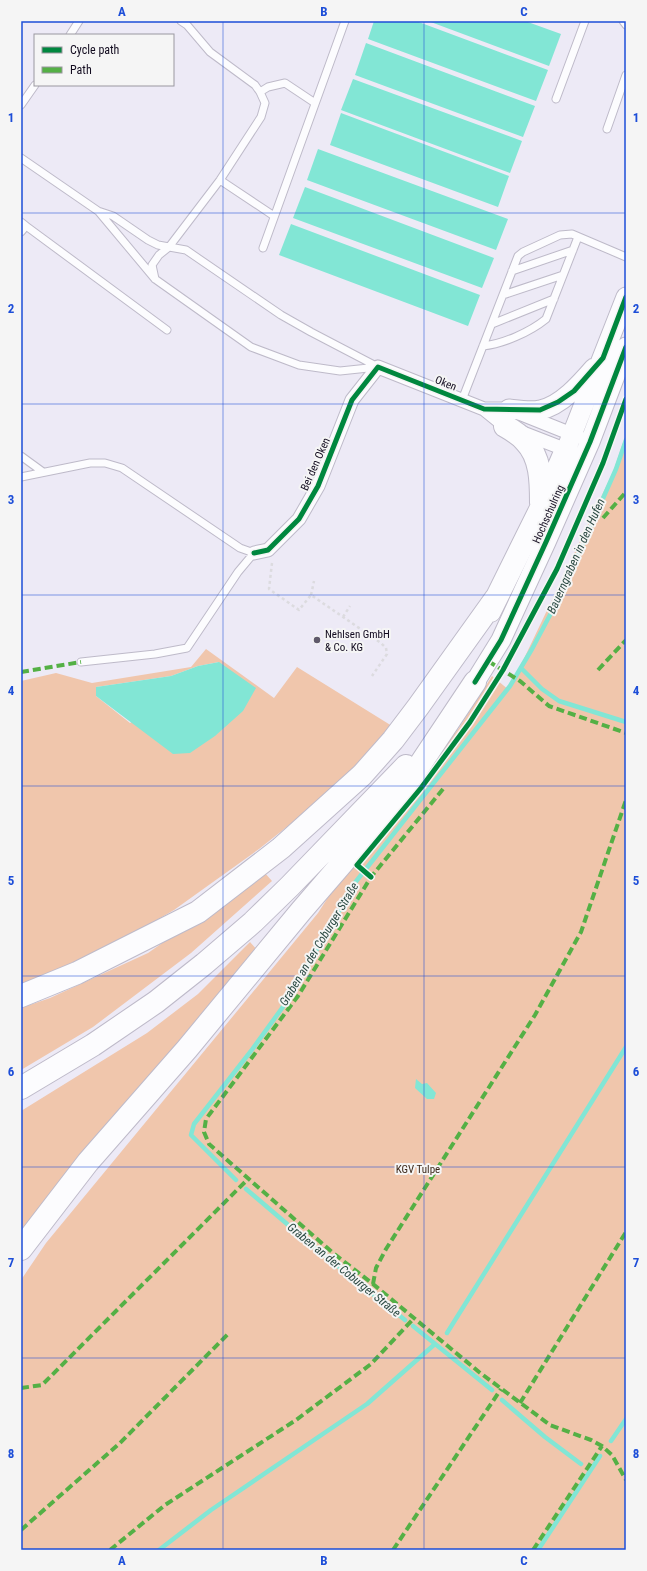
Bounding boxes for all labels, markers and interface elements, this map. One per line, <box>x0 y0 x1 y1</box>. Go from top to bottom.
text: A <box>118 4 126 19</box>
text: B <box>320 4 328 19</box>
text: C <box>520 4 528 19</box>
legend <box>34 34 174 86</box>
text: Cycle path <box>70 43 120 57</box>
text: Path <box>70 63 92 77</box>
text: 1 <box>8 110 14 125</box>
text: 1 <box>633 110 639 125</box>
text: 2 <box>8 301 15 316</box>
text: 2 <box>633 301 640 316</box>
street label: Oken <box>433 373 458 394</box>
street label: Bei den Oken <box>298 436 333 493</box>
street label: Hochschulring <box>530 483 567 545</box>
text: 3 <box>8 492 14 507</box>
text: 3 <box>633 492 639 507</box>
water label: Bauerngraben in den Hufen <box>544 496 608 616</box>
place label: Nehlsen GmbH & Co. KG <box>325 628 390 654</box>
marker: Nehlsen GmbH & Co. KG <box>312 635 322 645</box>
text: 4 <box>8 683 15 698</box>
text: 4 <box>633 683 640 698</box>
text: 5 <box>8 873 15 888</box>
text: 5 <box>633 873 640 888</box>
water label: Graben an der Coburger Straße <box>277 879 362 1008</box>
text: 6 <box>8 1064 15 1079</box>
text: 6 <box>633 1064 640 1079</box>
park label: KGV Tulpe <box>396 1163 440 1176</box>
water label: Graben an der Coburger Straße <box>285 1220 404 1320</box>
text: 7 <box>8 1255 15 1270</box>
text: 7 <box>633 1255 640 1270</box>
text: 8 <box>8 1446 14 1461</box>
text: 8 <box>633 1446 639 1461</box>
text: A <box>118 1553 126 1568</box>
text: B <box>320 1553 328 1568</box>
text: C <box>520 1553 528 1568</box>

